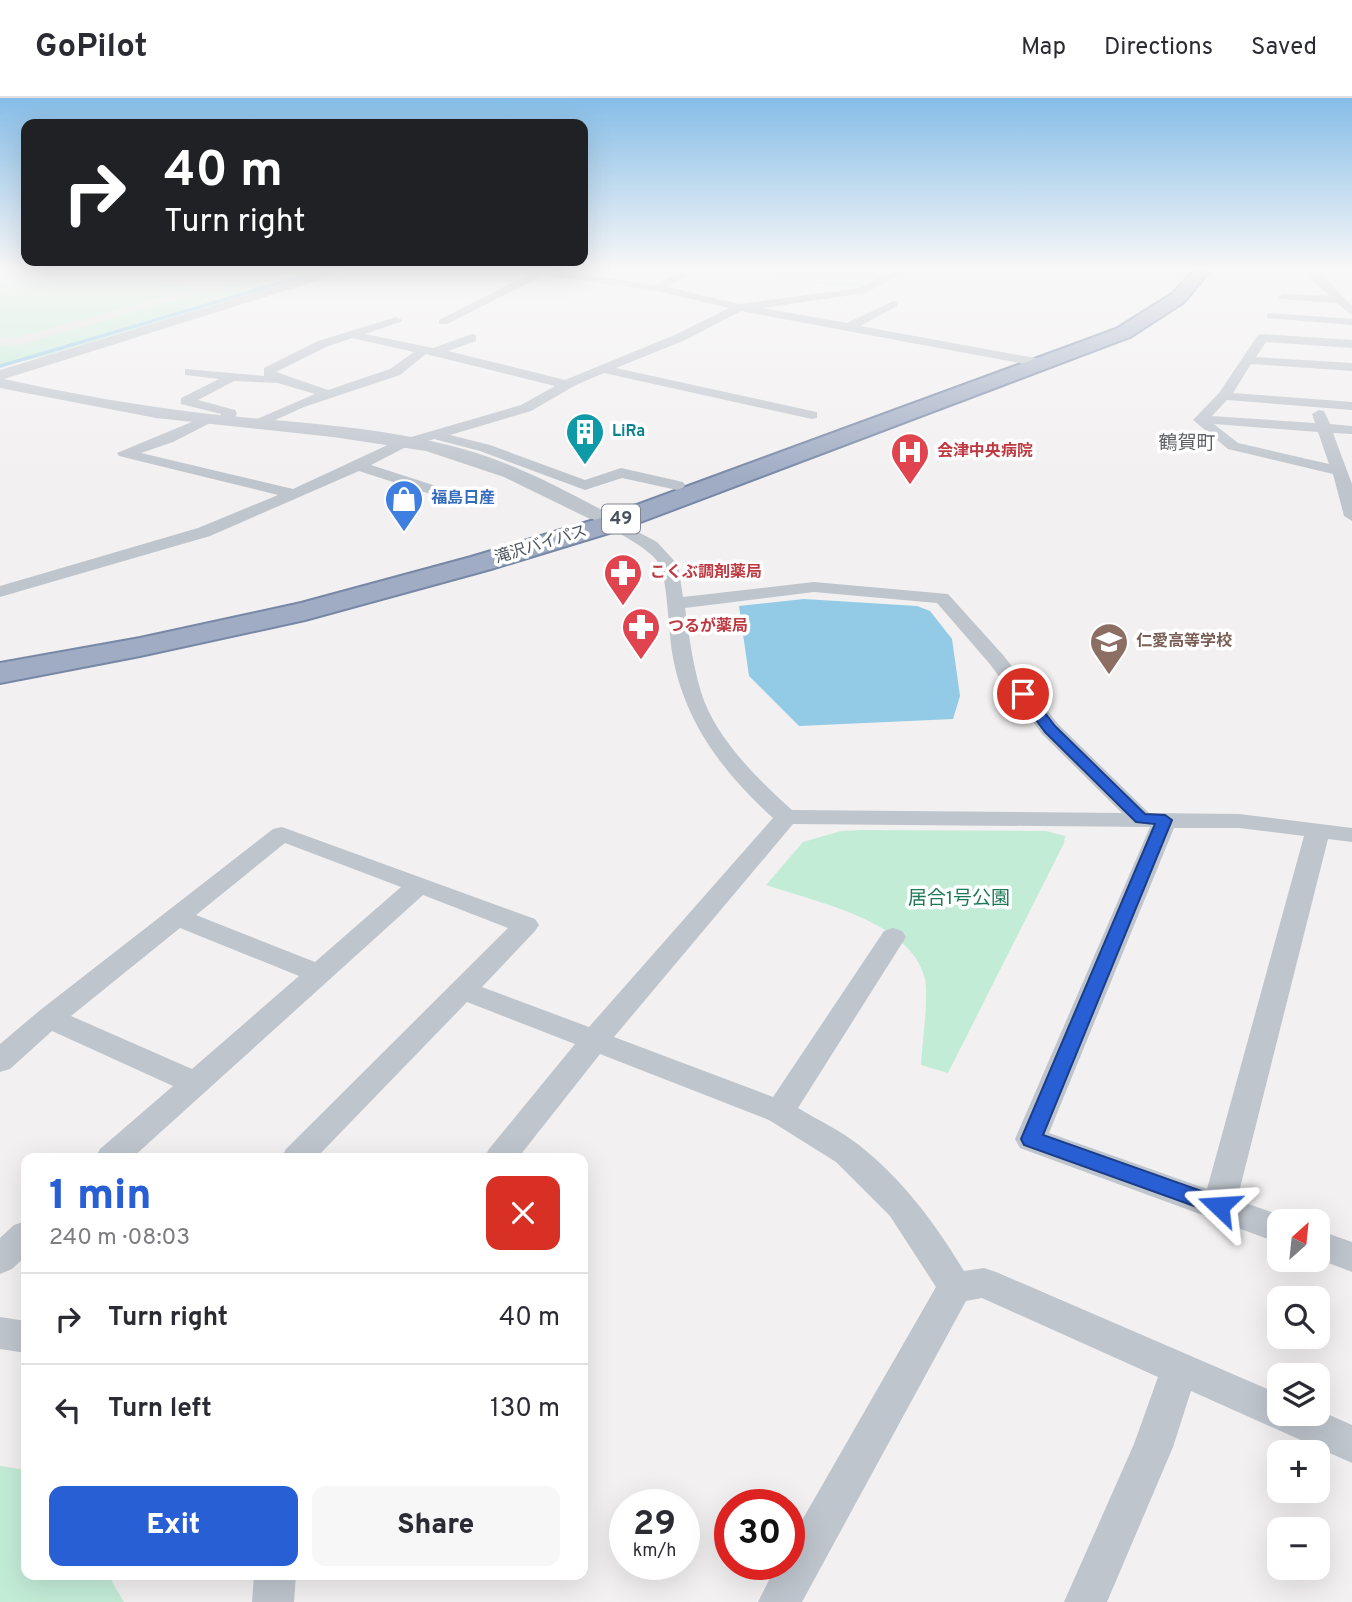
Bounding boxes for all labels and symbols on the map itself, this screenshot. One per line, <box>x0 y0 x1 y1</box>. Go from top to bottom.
building icon: LiRa <box>564 411 606 466</box>
place label: LiRa <box>612 422 645 442</box>
hospital icon: 会津中央病院 <box>889 431 931 486</box>
district label: 鶴賀町 <box>1158 432 1216 456</box>
place label: 会津中央病院 <box>937 442 1033 462</box>
shop icon: 福島日産 <box>383 478 425 533</box>
place label: 福島日産 <box>431 489 495 509</box>
road number: 49 <box>602 505 640 534</box>
street label: 滝沢バイパス <box>492 521 590 569</box>
pharmacy icon: こくぶ調剤薬局 <box>602 552 644 607</box>
place label: こくぶ調剤薬局 <box>650 563 762 583</box>
pharmacy icon: つるが薬局 <box>620 606 662 661</box>
place label: つるが薬局 <box>668 617 748 637</box>
school or university icon: 仁愛高等学校 <box>1088 621 1130 676</box>
place label: 仁愛高等学校 <box>1136 632 1232 652</box>
pin <box>993 664 1053 724</box>
park label: 居合1号公園 <box>908 887 1010 911</box>
position arrow <box>1182 1169 1256 1243</box>
north arrow <box>1267 1209 1330 1272</box>
speed limit sign: 30 <box>714 1489 805 1580</box>

